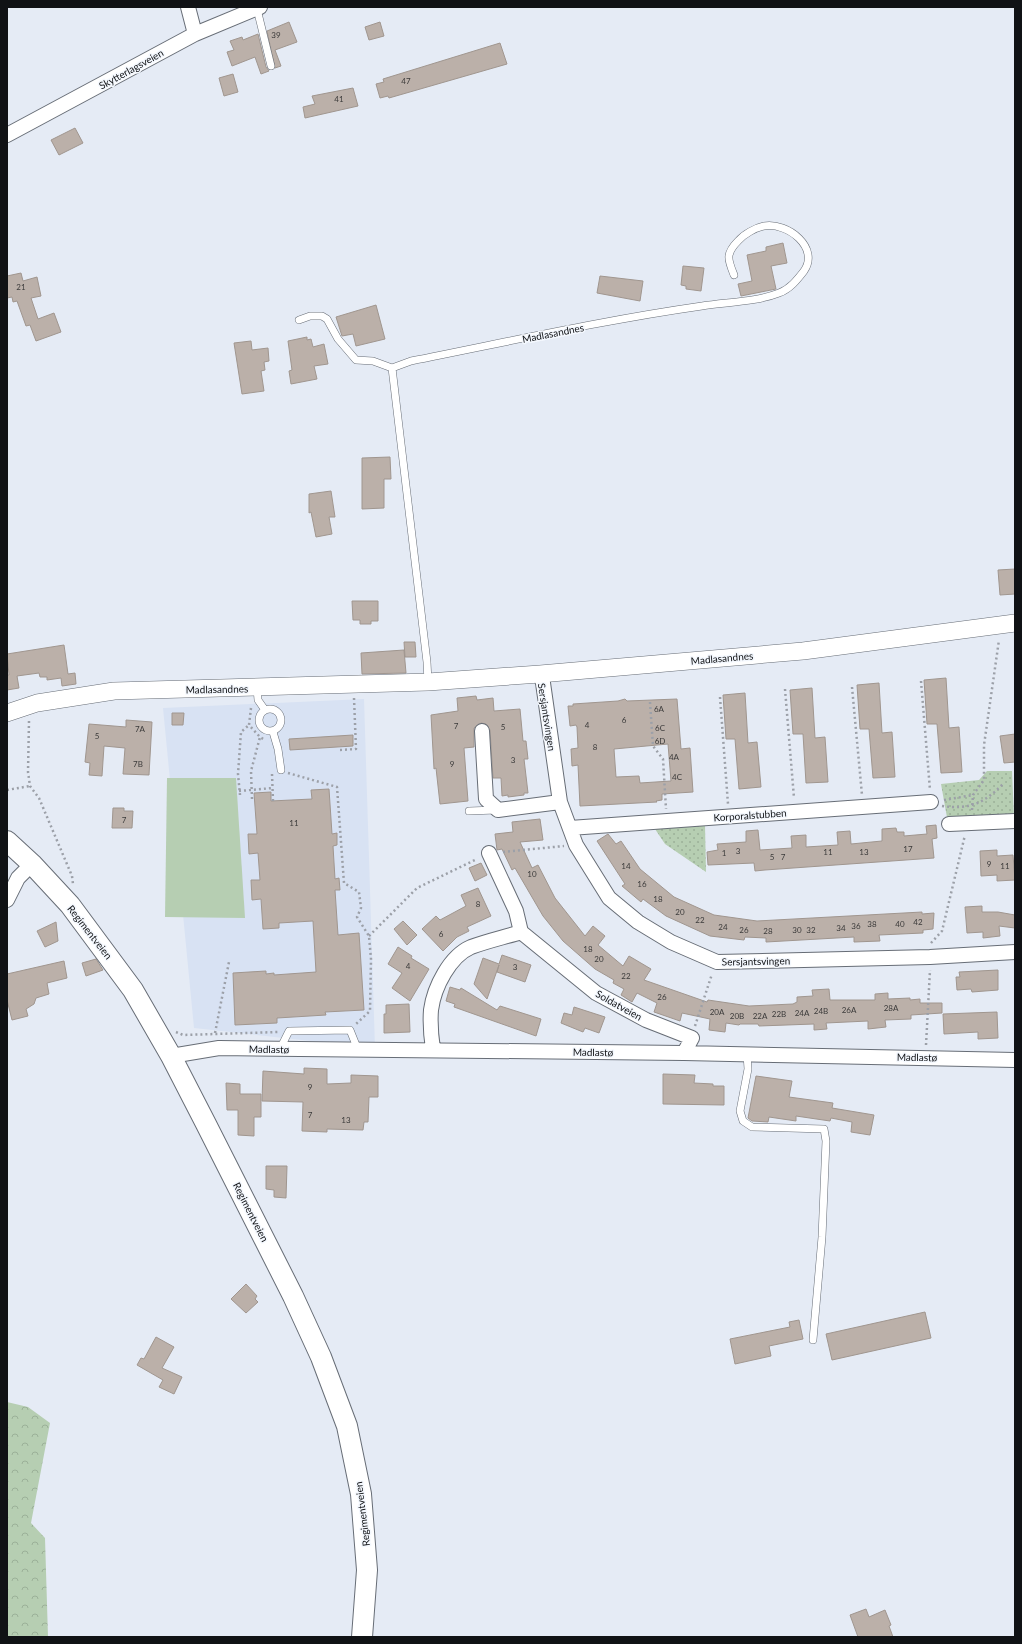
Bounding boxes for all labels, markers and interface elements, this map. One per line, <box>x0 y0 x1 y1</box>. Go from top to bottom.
house number: 39 <box>271 30 281 40</box>
street label: Skytterlagsveien <box>97 46 165 92</box>
house number: 47 <box>401 76 411 86</box>
house number: 41 <box>334 94 344 104</box>
house number: 21 <box>16 282 26 292</box>
street label: Madlasandnes <box>521 321 585 345</box>
street label: Madlasandnes <box>690 649 754 667</box>
street label: Madlasandnes <box>186 682 248 696</box>
street label: Sersjantsvingen <box>536 682 558 752</box>
house number: 6A <box>654 704 665 714</box>
house number: 6 <box>622 715 627 725</box>
house number: 4 <box>585 720 590 730</box>
house number: 7 <box>454 721 459 731</box>
house number: 5 <box>501 722 506 732</box>
house number: 6C <box>655 723 666 733</box>
house number: 7A <box>135 724 146 734</box>
house number: 5 <box>95 731 100 741</box>
house number: 6D <box>655 736 665 746</box>
house number: 8 <box>593 742 598 752</box>
house number: 4A <box>669 752 680 762</box>
house number: 3 <box>511 755 516 765</box>
house number: 7B <box>133 759 143 769</box>
house number: 9 <box>450 759 455 769</box>
house number: 4C <box>672 772 683 782</box>
street label: Korporalstubben <box>713 806 787 824</box>
house number: 7 <box>122 815 127 825</box>
house number: 11 <box>289 818 299 828</box>
house number: 17 <box>903 844 913 854</box>
house number: 3 <box>736 846 741 856</box>
house number: 11 <box>823 847 833 857</box>
house number: 13 <box>859 847 869 857</box>
house number: 1 <box>722 848 727 858</box>
house number: 5 <box>770 852 775 862</box>
house number: 7 <box>781 852 786 862</box>
house number: 9 <box>987 859 992 869</box>
house number: 14 <box>621 861 631 871</box>
house number: 11 <box>1000 861 1010 871</box>
house number: 10 <box>527 869 537 879</box>
house number: 16 <box>637 879 647 889</box>
house number: 18 <box>653 894 663 904</box>
house number: 8 <box>476 899 481 909</box>
street label: Regimentveien <box>65 903 115 961</box>
house number: 20 <box>675 907 685 917</box>
house number: 22 <box>695 915 705 925</box>
house number: 42 <box>913 917 923 927</box>
house number: 38 <box>867 919 877 929</box>
house number: 40 <box>895 919 905 929</box>
house number: 36 <box>851 921 861 931</box>
house number: 24 <box>718 922 728 932</box>
house number: 34 <box>836 923 846 933</box>
house number: 26 <box>739 925 749 935</box>
house number: 30 <box>792 925 802 935</box>
house number: 32 <box>806 925 816 935</box>
house number: 28 <box>763 926 773 936</box>
house number: 6 <box>439 929 444 939</box>
house number: 18 <box>583 944 593 954</box>
house number: 20 <box>594 954 604 964</box>
street label: Sersjantsvingen <box>722 954 790 968</box>
house number: 4 <box>406 961 411 971</box>
house number: 3 <box>513 962 518 972</box>
house number: 22 <box>621 971 631 981</box>
street label: Soldatveien <box>594 987 644 1023</box>
house number: 26 <box>657 992 667 1002</box>
house number: 28A <box>884 1003 899 1013</box>
house number: 26A <box>842 1005 857 1015</box>
house number: 24B <box>814 1006 828 1016</box>
house number: 20A <box>710 1007 725 1017</box>
house number: 24A <box>795 1008 810 1018</box>
house number: 22B <box>772 1009 786 1019</box>
house number: 20B <box>730 1011 744 1021</box>
house number: 22A <box>753 1011 768 1021</box>
street label: Madlastø <box>249 1043 290 1055</box>
street label: Madlastø <box>573 1046 614 1058</box>
street label: Madlastø <box>897 1051 938 1063</box>
house number: 9 <box>308 1082 313 1092</box>
house number: 7 <box>308 1110 313 1120</box>
house number: 13 <box>341 1115 351 1125</box>
street label: Regimentveien <box>231 1180 271 1244</box>
street label: Regimentveien <box>352 1481 372 1547</box>

